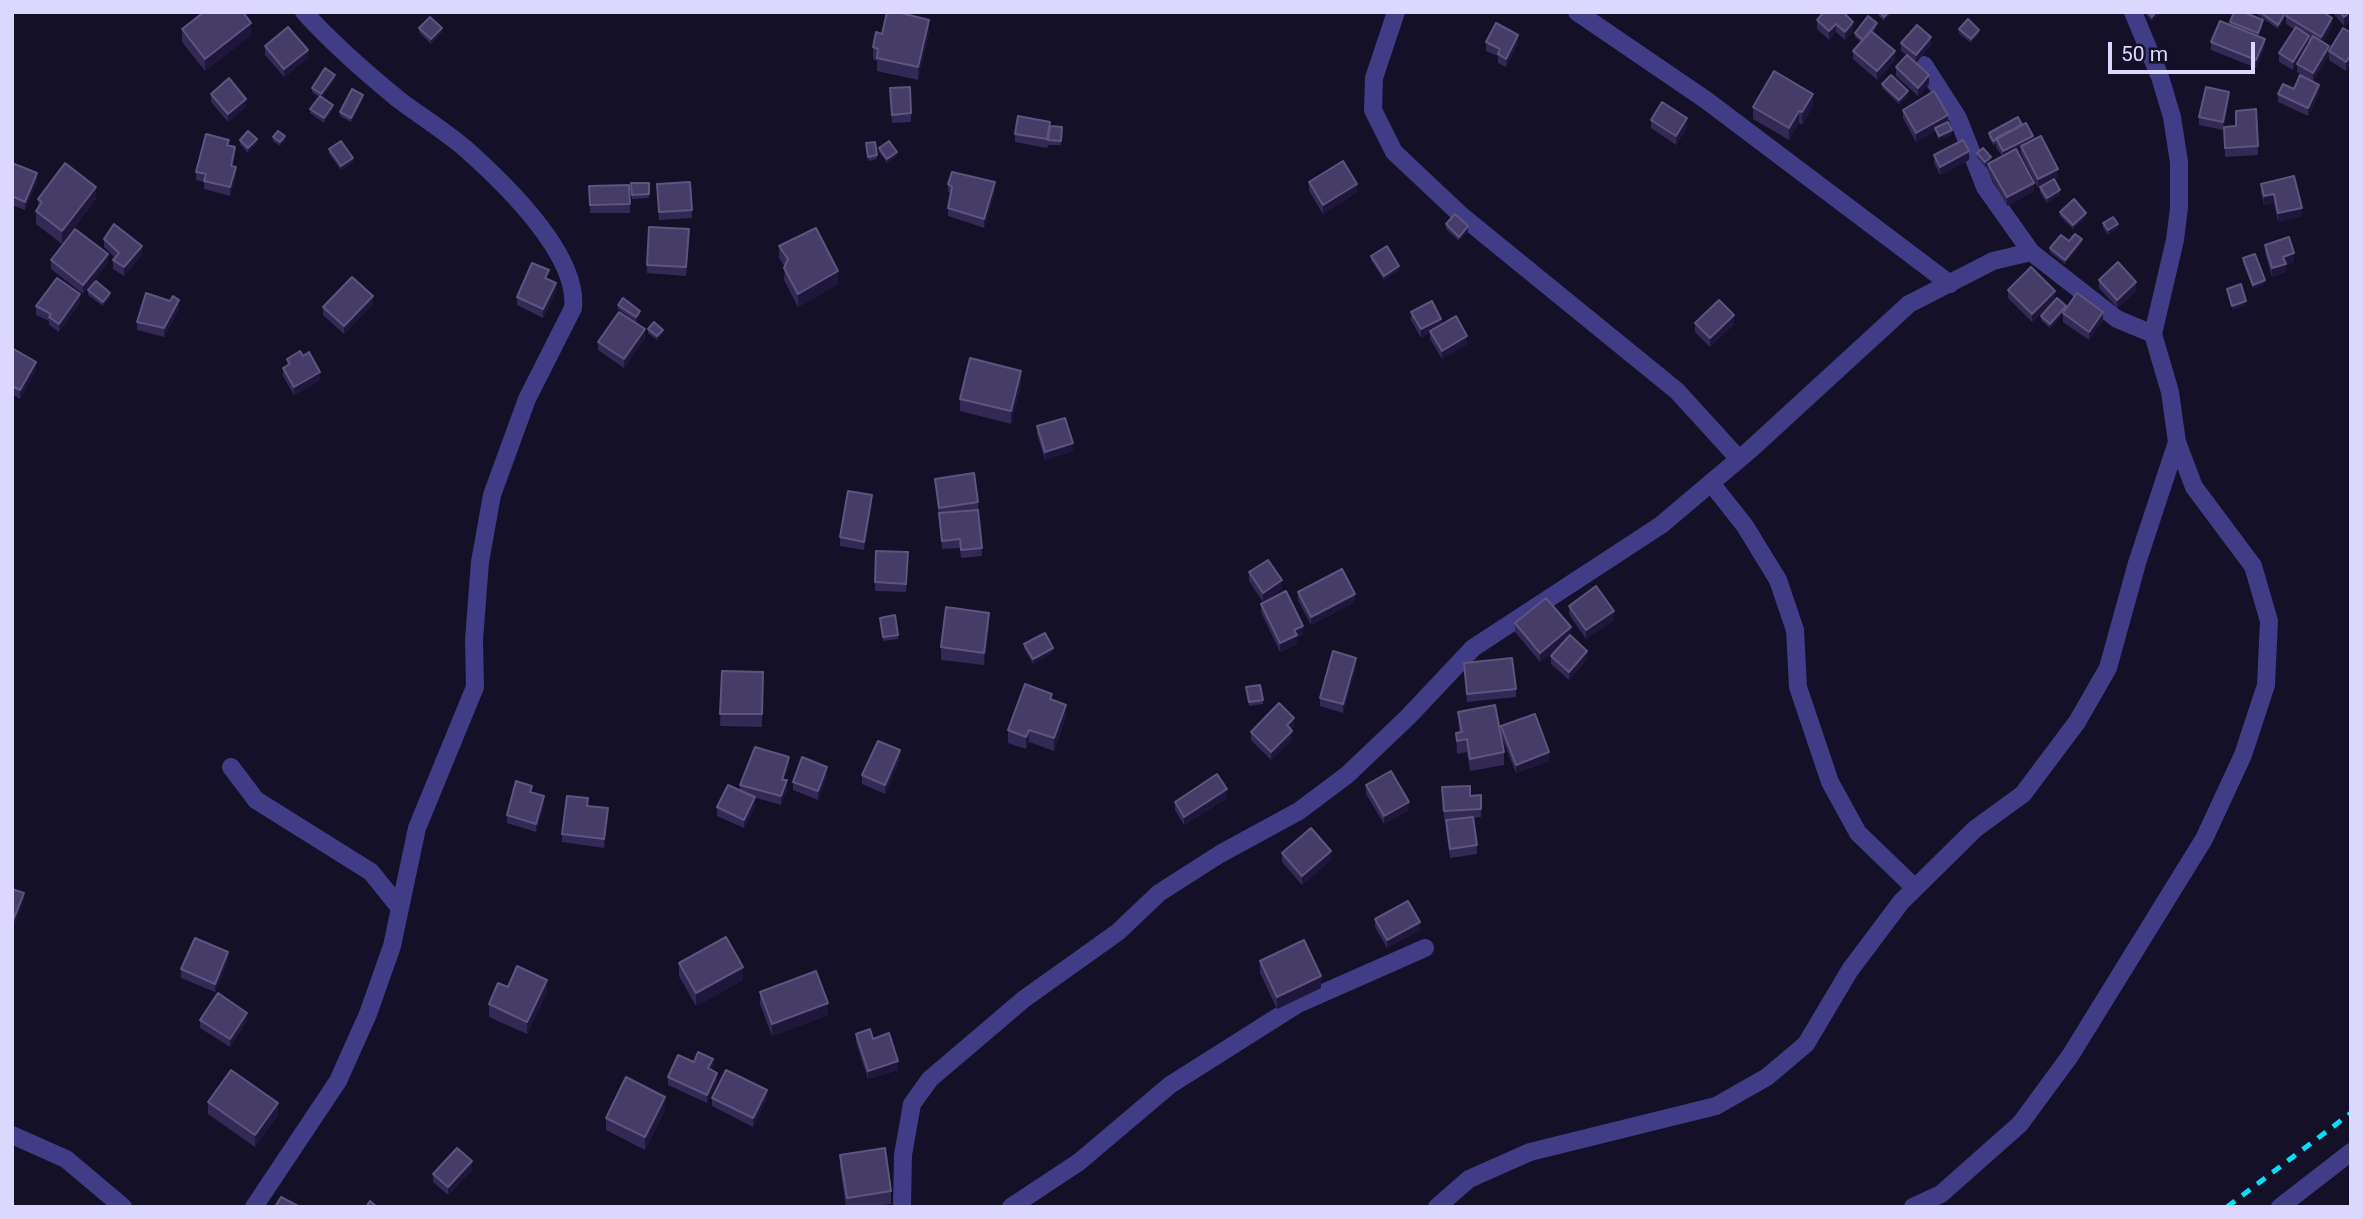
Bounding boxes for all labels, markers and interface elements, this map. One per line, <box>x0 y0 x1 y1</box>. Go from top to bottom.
scale bar <box>2111 28 2258 72</box>
text: 50 m <box>2121 42 2168 66</box>

